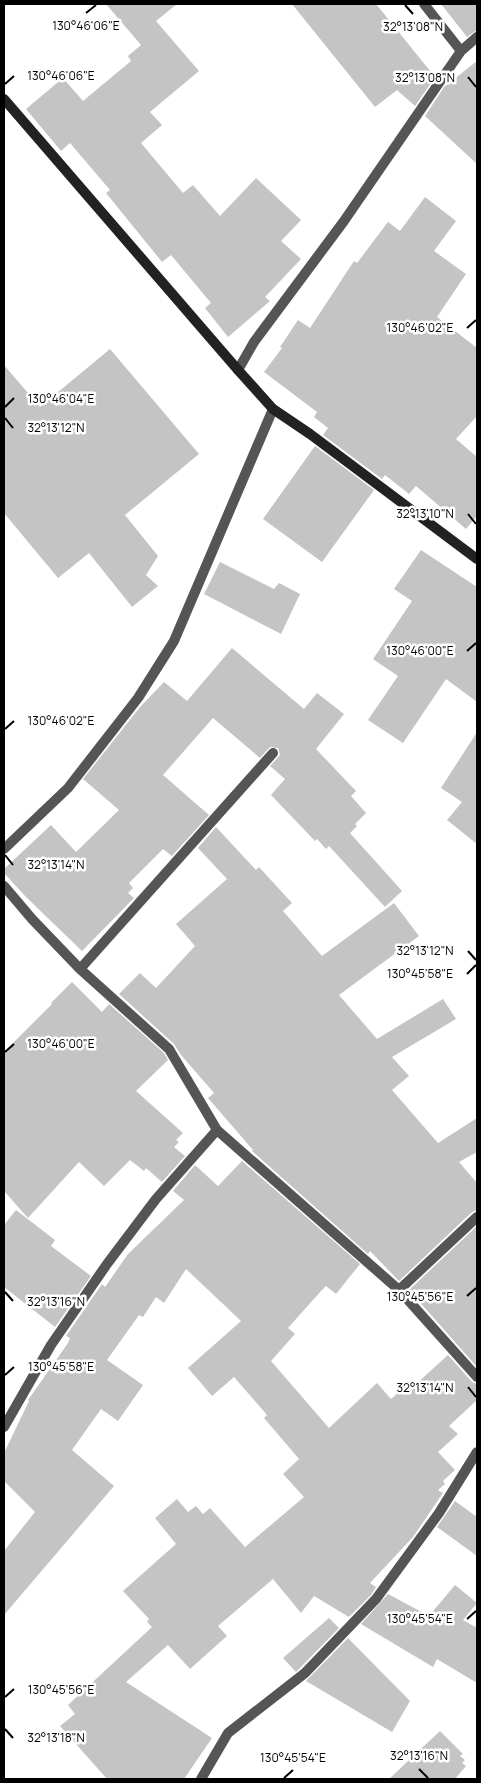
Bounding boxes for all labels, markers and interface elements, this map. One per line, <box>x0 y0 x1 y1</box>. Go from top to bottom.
text: 130°46'06"E <box>52 17 120 34</box>
text: 32°13'08"N <box>383 18 443 35</box>
text: 130°46'06"E <box>27 67 95 84</box>
text: 32°13'08"N <box>395 69 455 86</box>
text: 130°46'02"E <box>387 319 454 336</box>
text: 130°46'04"E <box>28 390 95 407</box>
text: 32°13'12"N <box>27 419 85 436</box>
text: 32°13'10"N <box>396 505 454 522</box>
text: 130°46'00"E <box>386 642 454 659</box>
text: 130°46'02"E <box>28 712 95 729</box>
text: 32°13'14"N <box>27 856 85 873</box>
text: 32°13'12"N <box>396 942 454 959</box>
text: 130°45'58"E <box>387 965 453 982</box>
text: 130°46'00"E <box>27 1035 95 1052</box>
text: 130°45'56"E <box>387 1288 453 1305</box>
text: 32°13'16"N <box>27 1293 85 1310</box>
text: 130°45'58"E <box>28 1358 94 1375</box>
text: 32°13'14"N <box>396 1379 454 1396</box>
text: 130°45'54"E <box>387 1610 453 1627</box>
text: 130°45'56"E <box>28 1681 94 1698</box>
text: 32°13'18"N <box>27 1729 85 1746</box>
text: 32°13'16"N <box>390 1747 448 1764</box>
text: 130°45'54"E <box>260 1749 326 1766</box>

